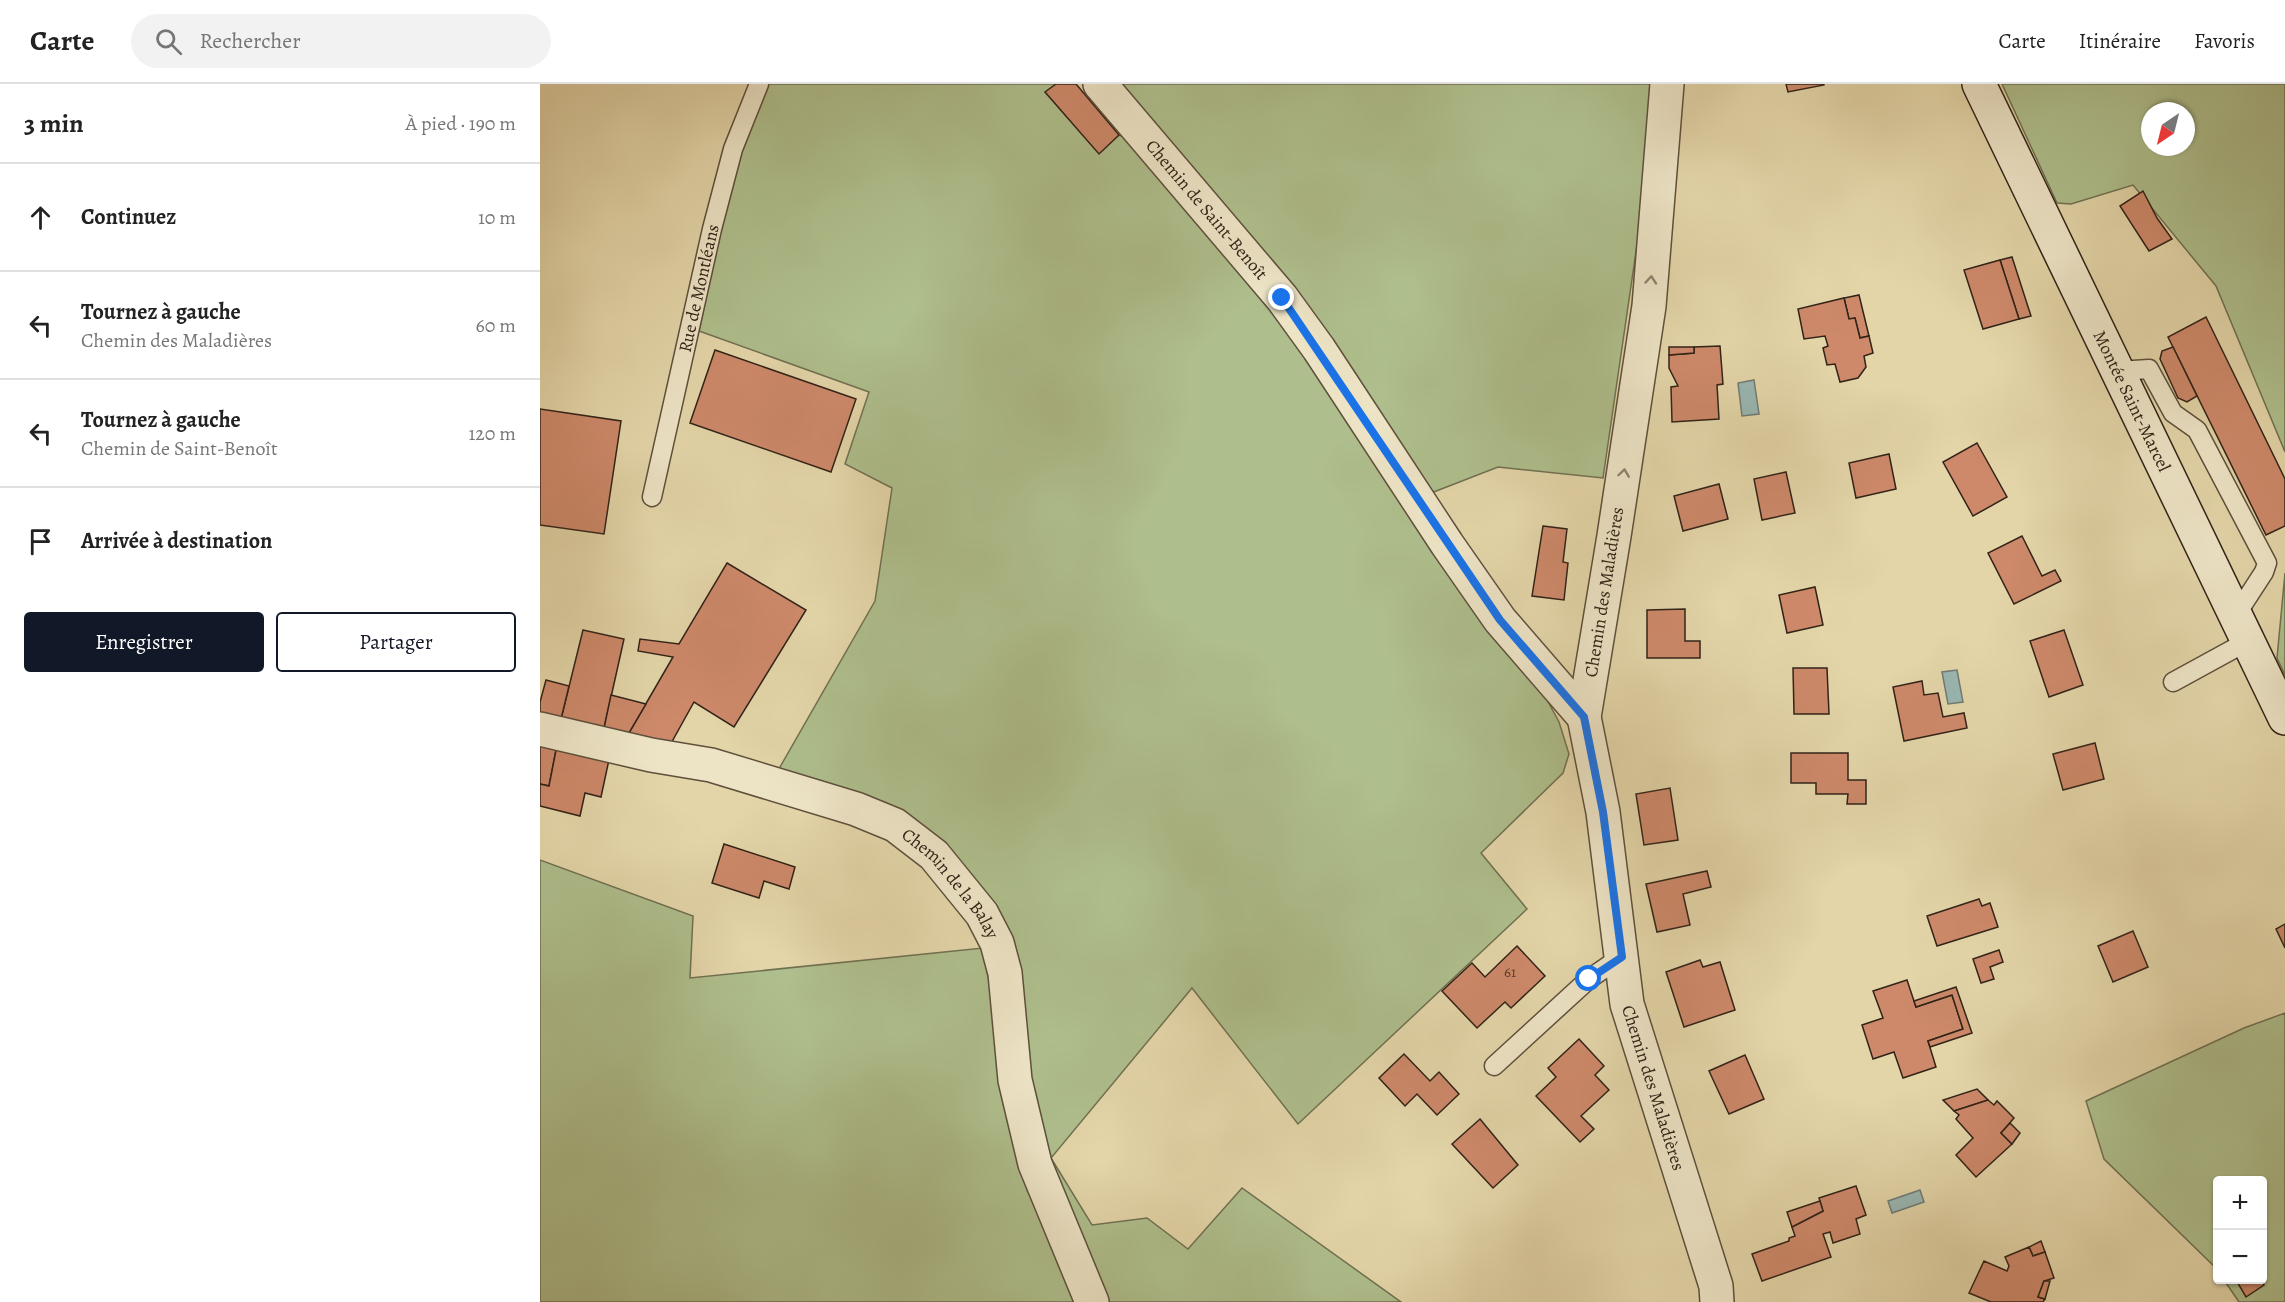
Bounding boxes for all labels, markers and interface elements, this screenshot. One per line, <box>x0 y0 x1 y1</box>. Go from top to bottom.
search box <box>131 14 551 68</box>
text: Carte <box>30 22 95 60</box>
icon: search <box>152 25 185 58</box>
text: Rechercher <box>200 26 301 56</box>
text: Carte <box>1998 27 2046 55</box>
text: Itinéraire <box>2079 27 2161 55</box>
text: Favoris <box>2194 27 2255 55</box>
north arrow <box>2141 102 2195 156</box>
text: 3 min <box>24 106 84 141</box>
text: À pied · 190 m <box>405 110 516 137</box>
street label: Chemin de Saint-Benoît <box>1140 134 1273 285</box>
icon: ahead <box>24 201 57 234</box>
text: Continuez <box>81 202 176 232</box>
text: 10 m <box>478 204 516 231</box>
street label: Rue de Montléans <box>673 221 725 355</box>
one-way arrow <box>1644 276 1657 285</box>
route end <box>1268 284 1294 310</box>
text: Tournez à gauche <box>81 297 241 327</box>
icon: left <box>24 309 57 342</box>
text: 60 m <box>476 312 516 339</box>
street label: Montée Saint-Marcel <box>2088 326 2177 476</box>
text: Chemin des Maladières <box>81 327 272 354</box>
text: Tournez à gauche <box>81 405 241 435</box>
icon: left <box>24 417 57 450</box>
text: 120 m <box>468 420 516 447</box>
text: Chemin de Saint-Benoît <box>81 435 278 462</box>
one-way arrow <box>1617 469 1629 478</box>
street label: Chemin des Maladières <box>1579 505 1629 679</box>
icon: arrive <box>24 525 57 558</box>
text: Arrivée à destination <box>81 526 272 556</box>
button: Enregistrer <box>24 612 264 672</box>
button: Partager <box>276 612 516 672</box>
street label: Chemin de la Balay <box>897 823 1005 944</box>
house number: 61 <box>1504 962 1516 982</box>
route start <box>1575 965 1601 991</box>
street label: Chemin des Maladières <box>1616 1002 1691 1173</box>
map controls <box>2213 1176 2267 1284</box>
button: + <box>2213 1176 2267 1230</box>
button: − <box>2213 1230 2267 1284</box>

